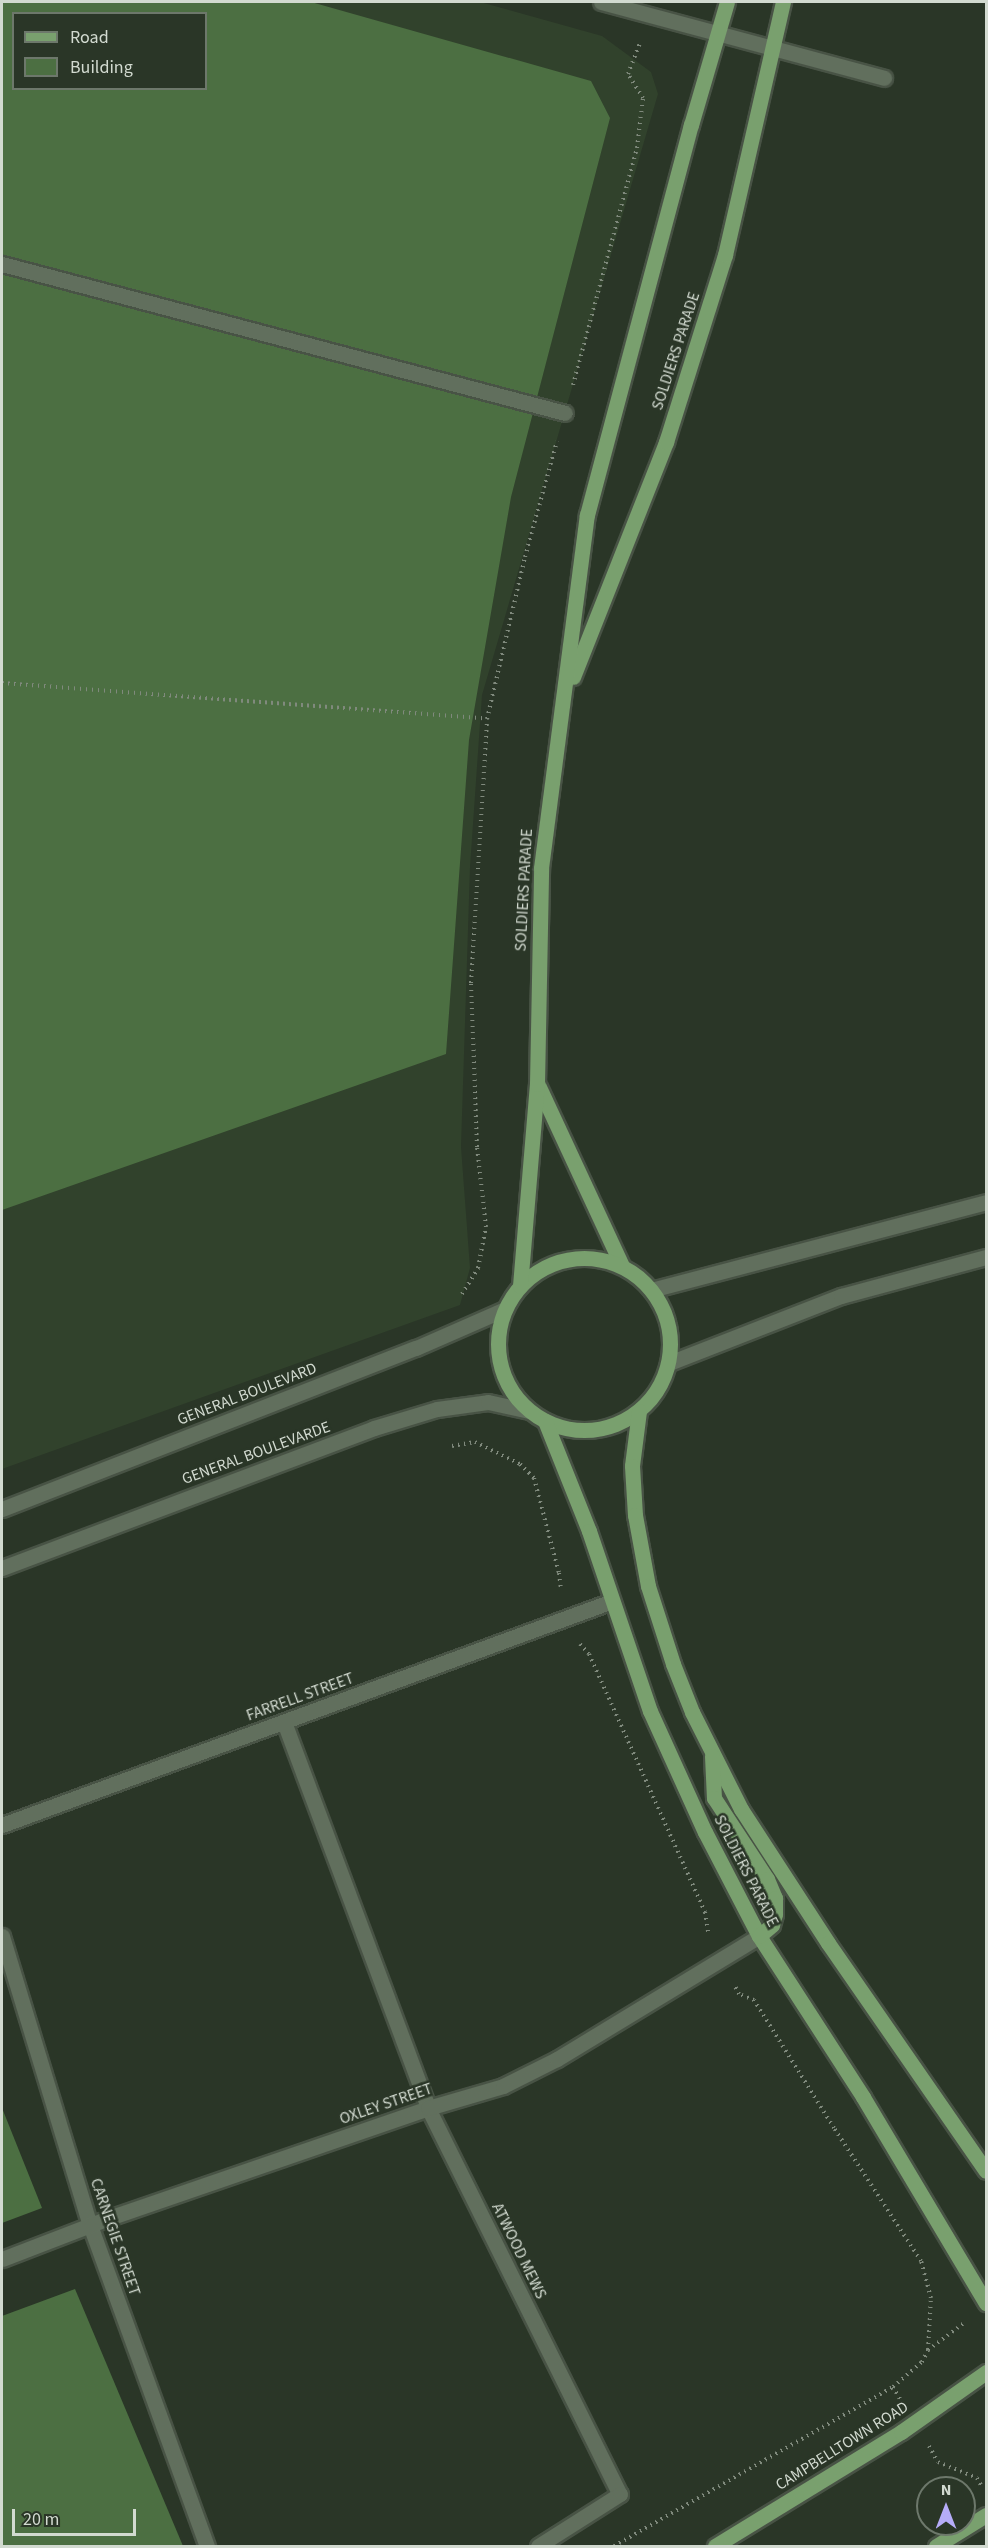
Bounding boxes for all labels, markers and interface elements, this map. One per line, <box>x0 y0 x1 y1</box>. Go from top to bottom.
legend <box>12 12 207 90</box>
text: Road <box>70 25 109 50</box>
text: Building <box>70 55 133 80</box>
street label: SOLDIERS PARADE <box>648 290 704 412</box>
street label: SOLDIERS PARADE <box>511 828 537 952</box>
street label: GENERAL BOULEVARD <box>174 1359 320 1429</box>
street label: GENERAL BOULEVARDE <box>179 1417 333 1489</box>
street label: FARRELL STREET <box>244 1669 356 1725</box>
street label: SOLDIERS PARADE <box>710 1812 782 1930</box>
street label: OXLEY STREET <box>337 2079 435 2129</box>
street label: CARNEGIE STREET <box>86 2176 144 2298</box>
street label: ATWOOD MEWS <box>488 2200 550 2302</box>
street label: CAMPBELLTOWN ROAD <box>772 2397 912 2495</box>
north arrow <box>916 2476 976 2536</box>
text: N <box>941 2479 951 2501</box>
scale bar <box>15 2497 140 2535</box>
text: 20 m <box>23 2507 59 2532</box>

